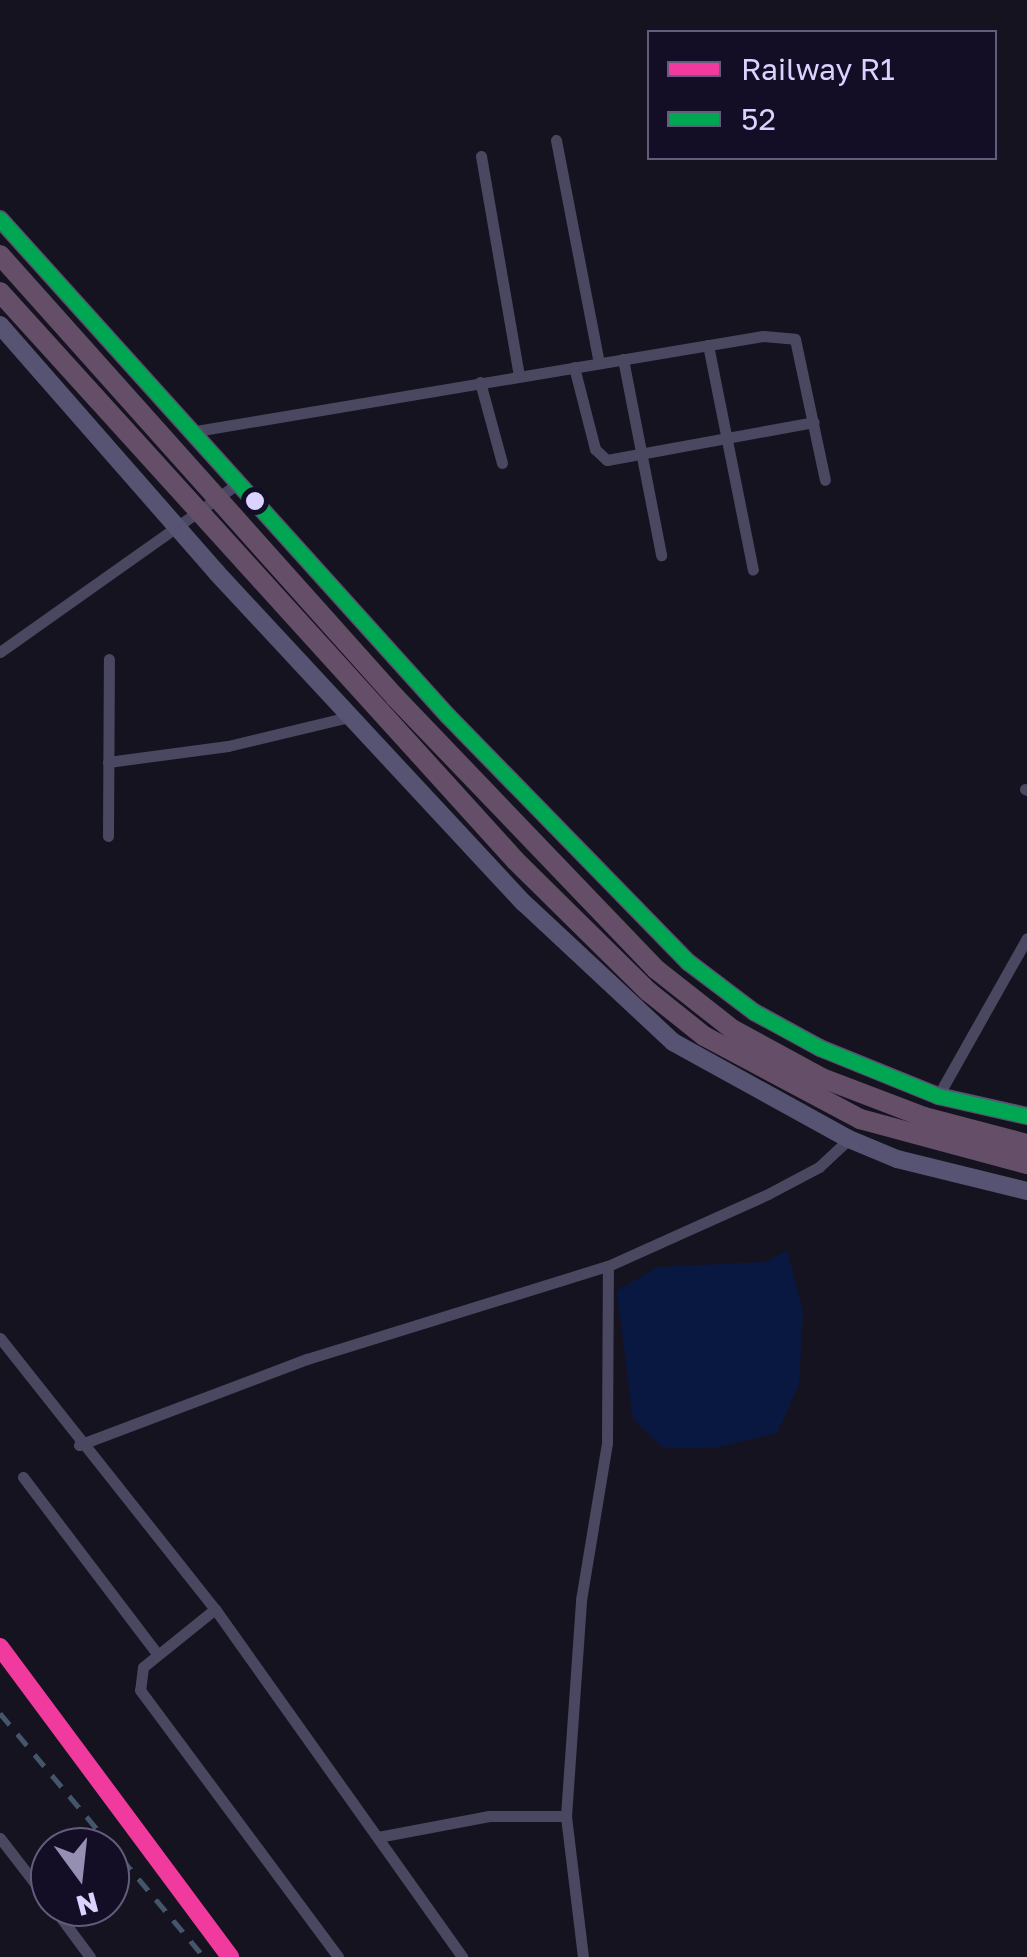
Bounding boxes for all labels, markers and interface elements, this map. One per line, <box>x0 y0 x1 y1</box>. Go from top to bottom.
legend <box>647 30 997 160</box>
text: Railway R1 <box>741 51 895 87</box>
text: 52 <box>741 101 776 137</box>
unlabelled marker <box>245 491 265 511</box>
north arrow <box>30 1827 130 1927</box>
text: N <box>73 1886 102 1923</box>

